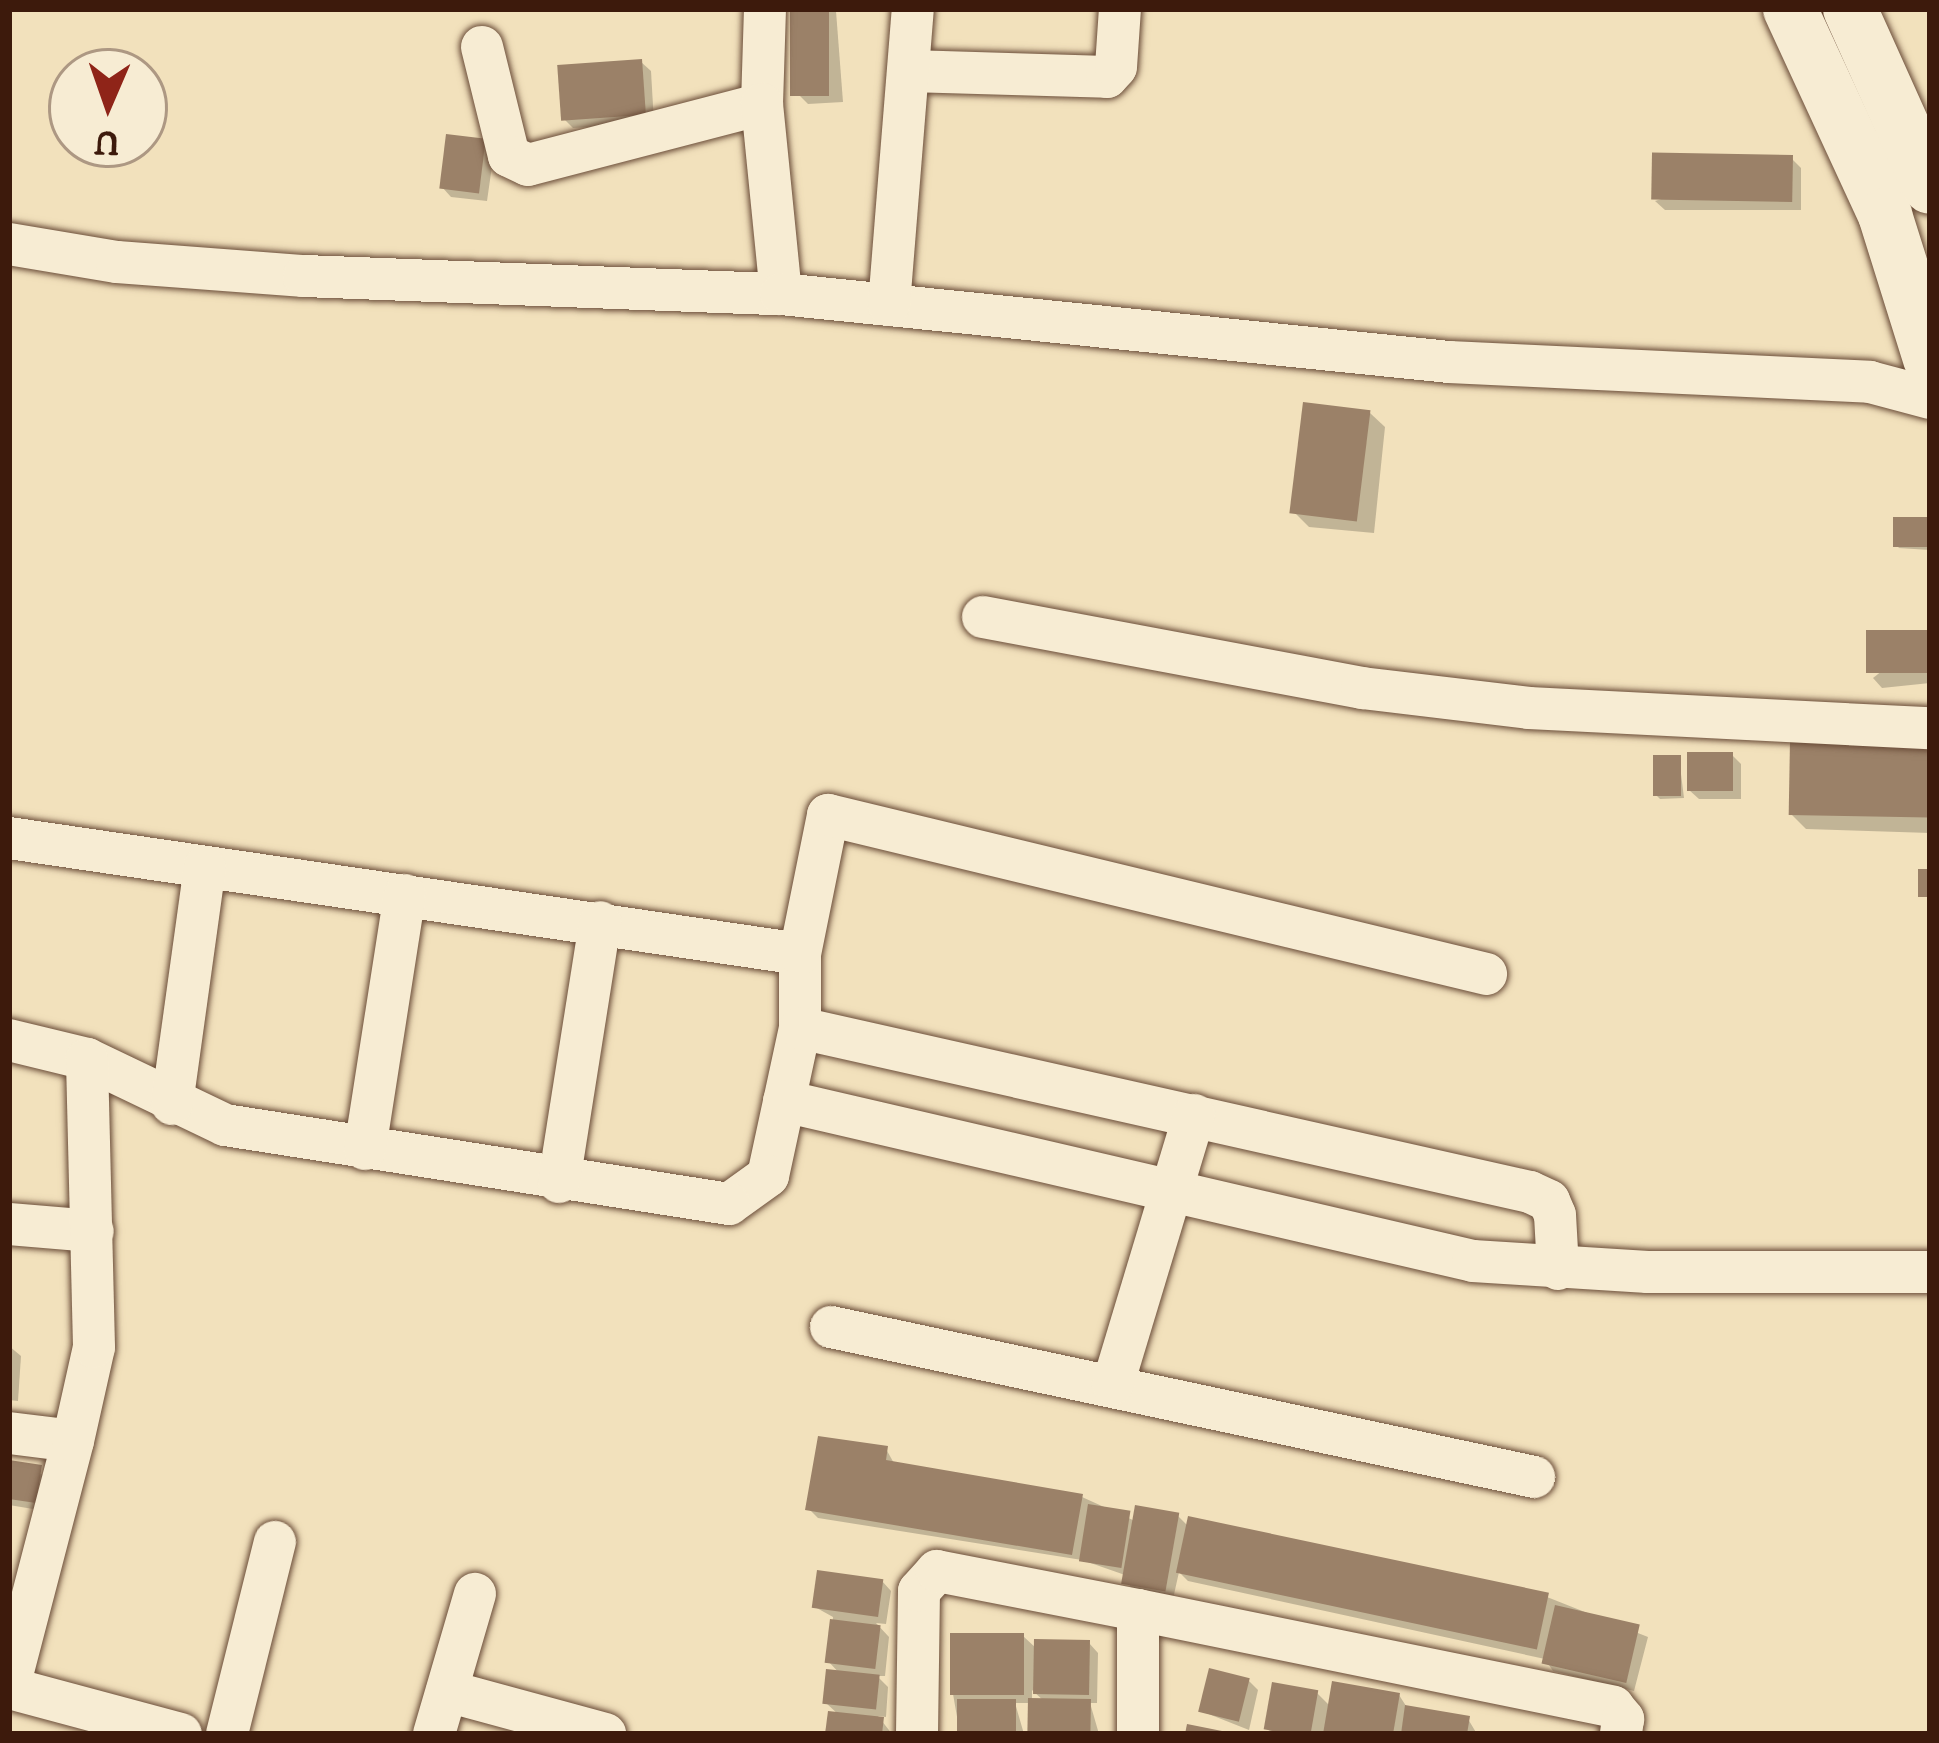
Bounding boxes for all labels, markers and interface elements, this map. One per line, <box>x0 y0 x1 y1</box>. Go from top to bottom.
north arrow <box>48 48 168 168</box>
text: U <box>93 121 120 162</box>

